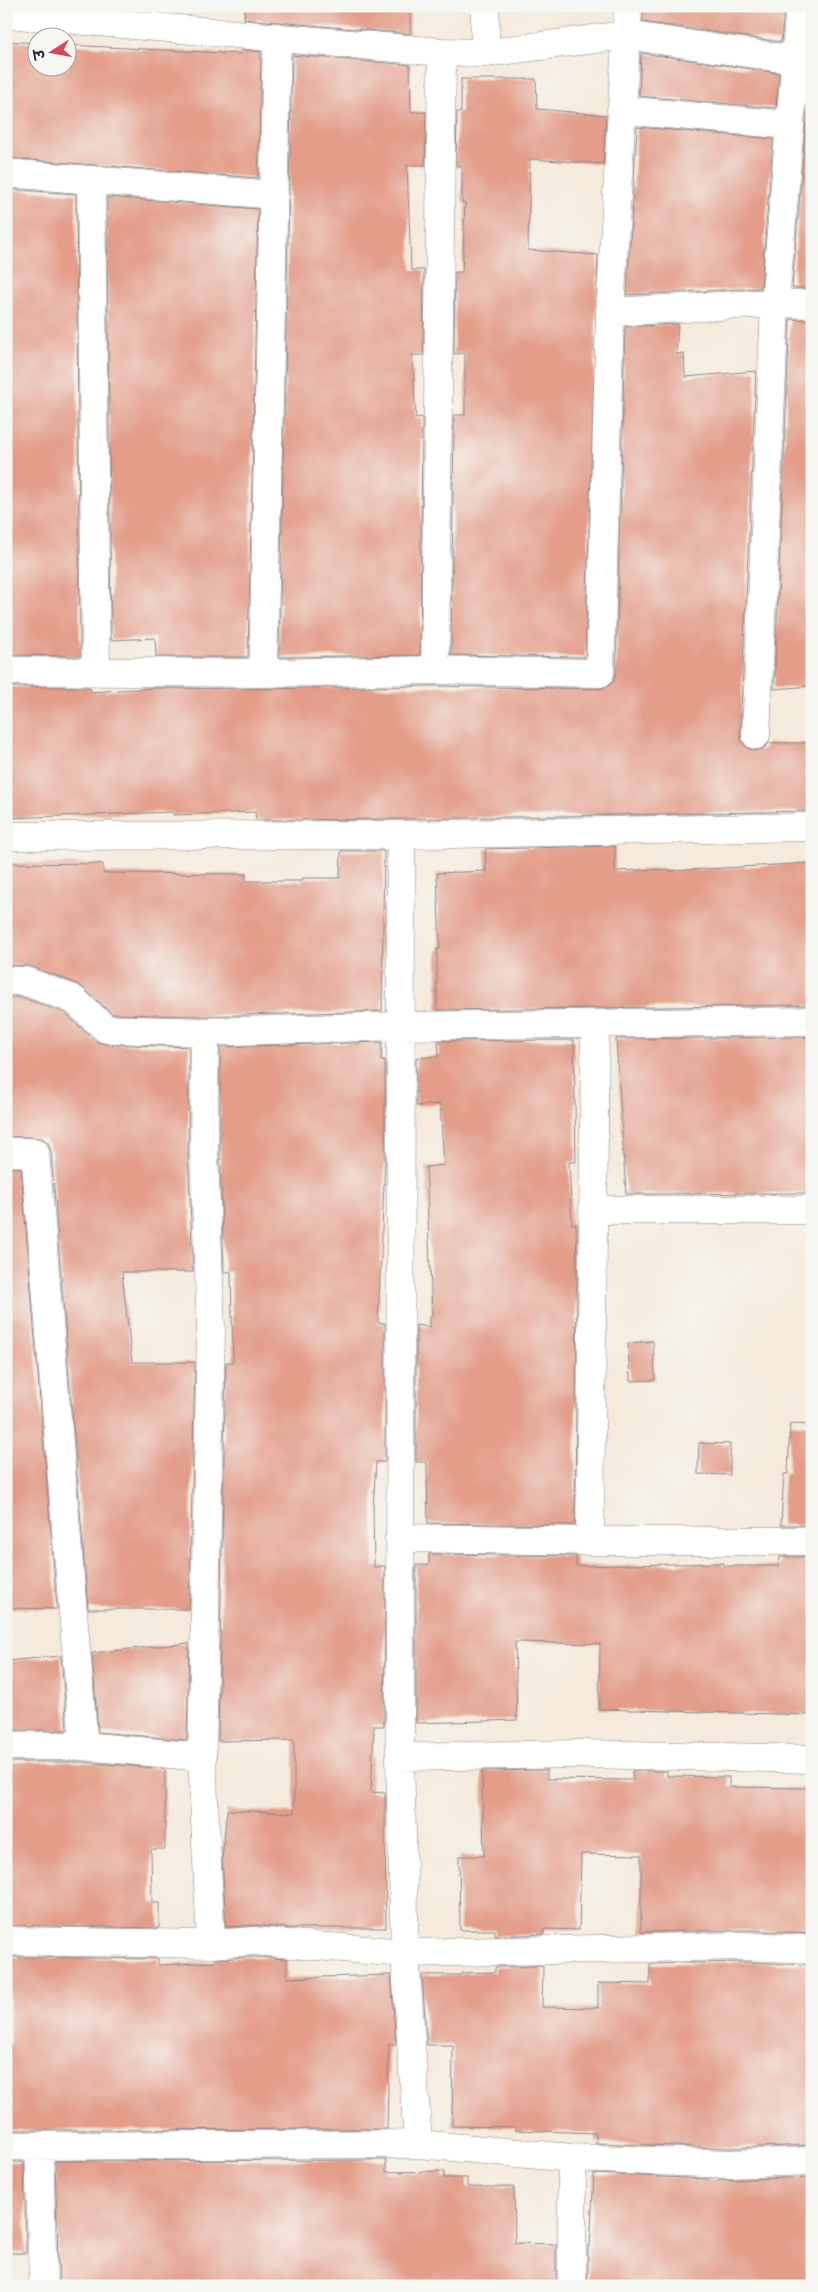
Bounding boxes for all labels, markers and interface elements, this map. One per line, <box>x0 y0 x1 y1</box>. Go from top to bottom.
north arrow <box>28 28 78 78</box>
text: उ <box>29 46 52 63</box>

